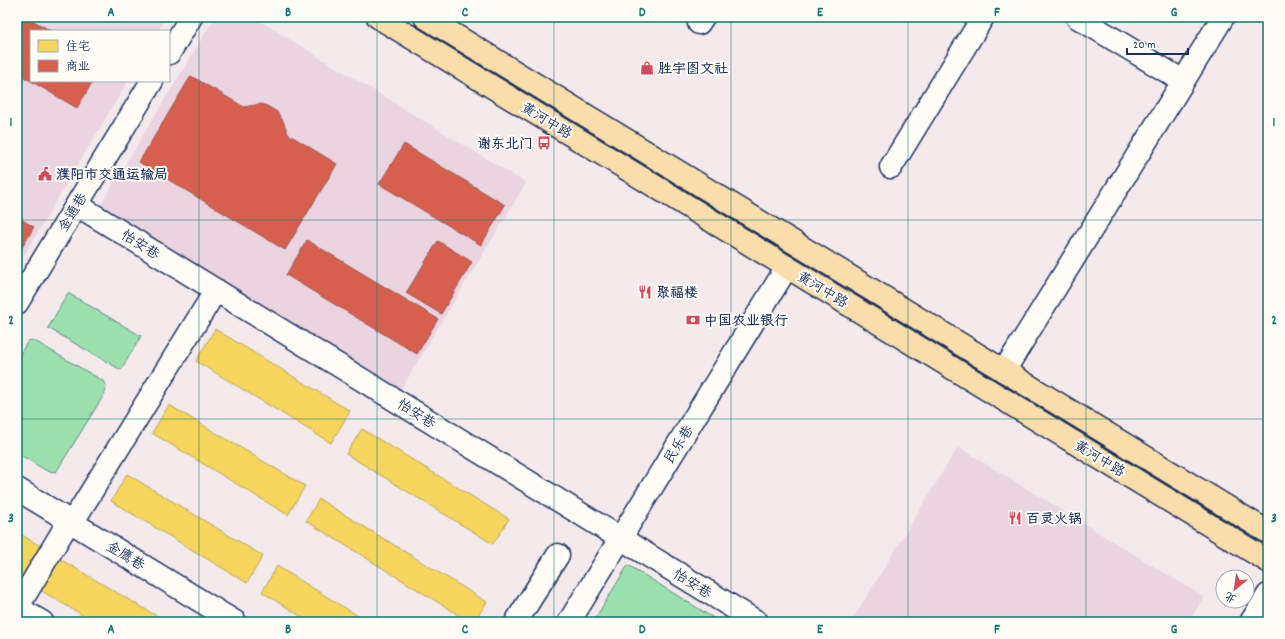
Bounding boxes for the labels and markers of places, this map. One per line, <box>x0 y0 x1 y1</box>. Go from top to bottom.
shop icon: 胜宇图文社 <box>639 60 655 76</box>
place label: 胜宇图文社 <box>658 60 728 80</box>
place label: 谢东北门 <box>477 135 533 155</box>
bus stop icon: 谢东北门 <box>536 135 552 151</box>
public building icon: 濮阳市交通运输局 <box>37 166 53 182</box>
place label: 濮阳市交通运输局 <box>56 166 168 186</box>
restaurant icon: 聚福楼 <box>637 284 653 300</box>
place label: 聚福楼 <box>656 284 698 304</box>
bank icon: 中国农业银行 <box>685 312 701 328</box>
place label: 中国农业银行 <box>704 312 788 332</box>
restaurant icon: 百灵火锅 <box>1007 510 1023 526</box>
place label: 百灵火锅 <box>1026 510 1082 530</box>

